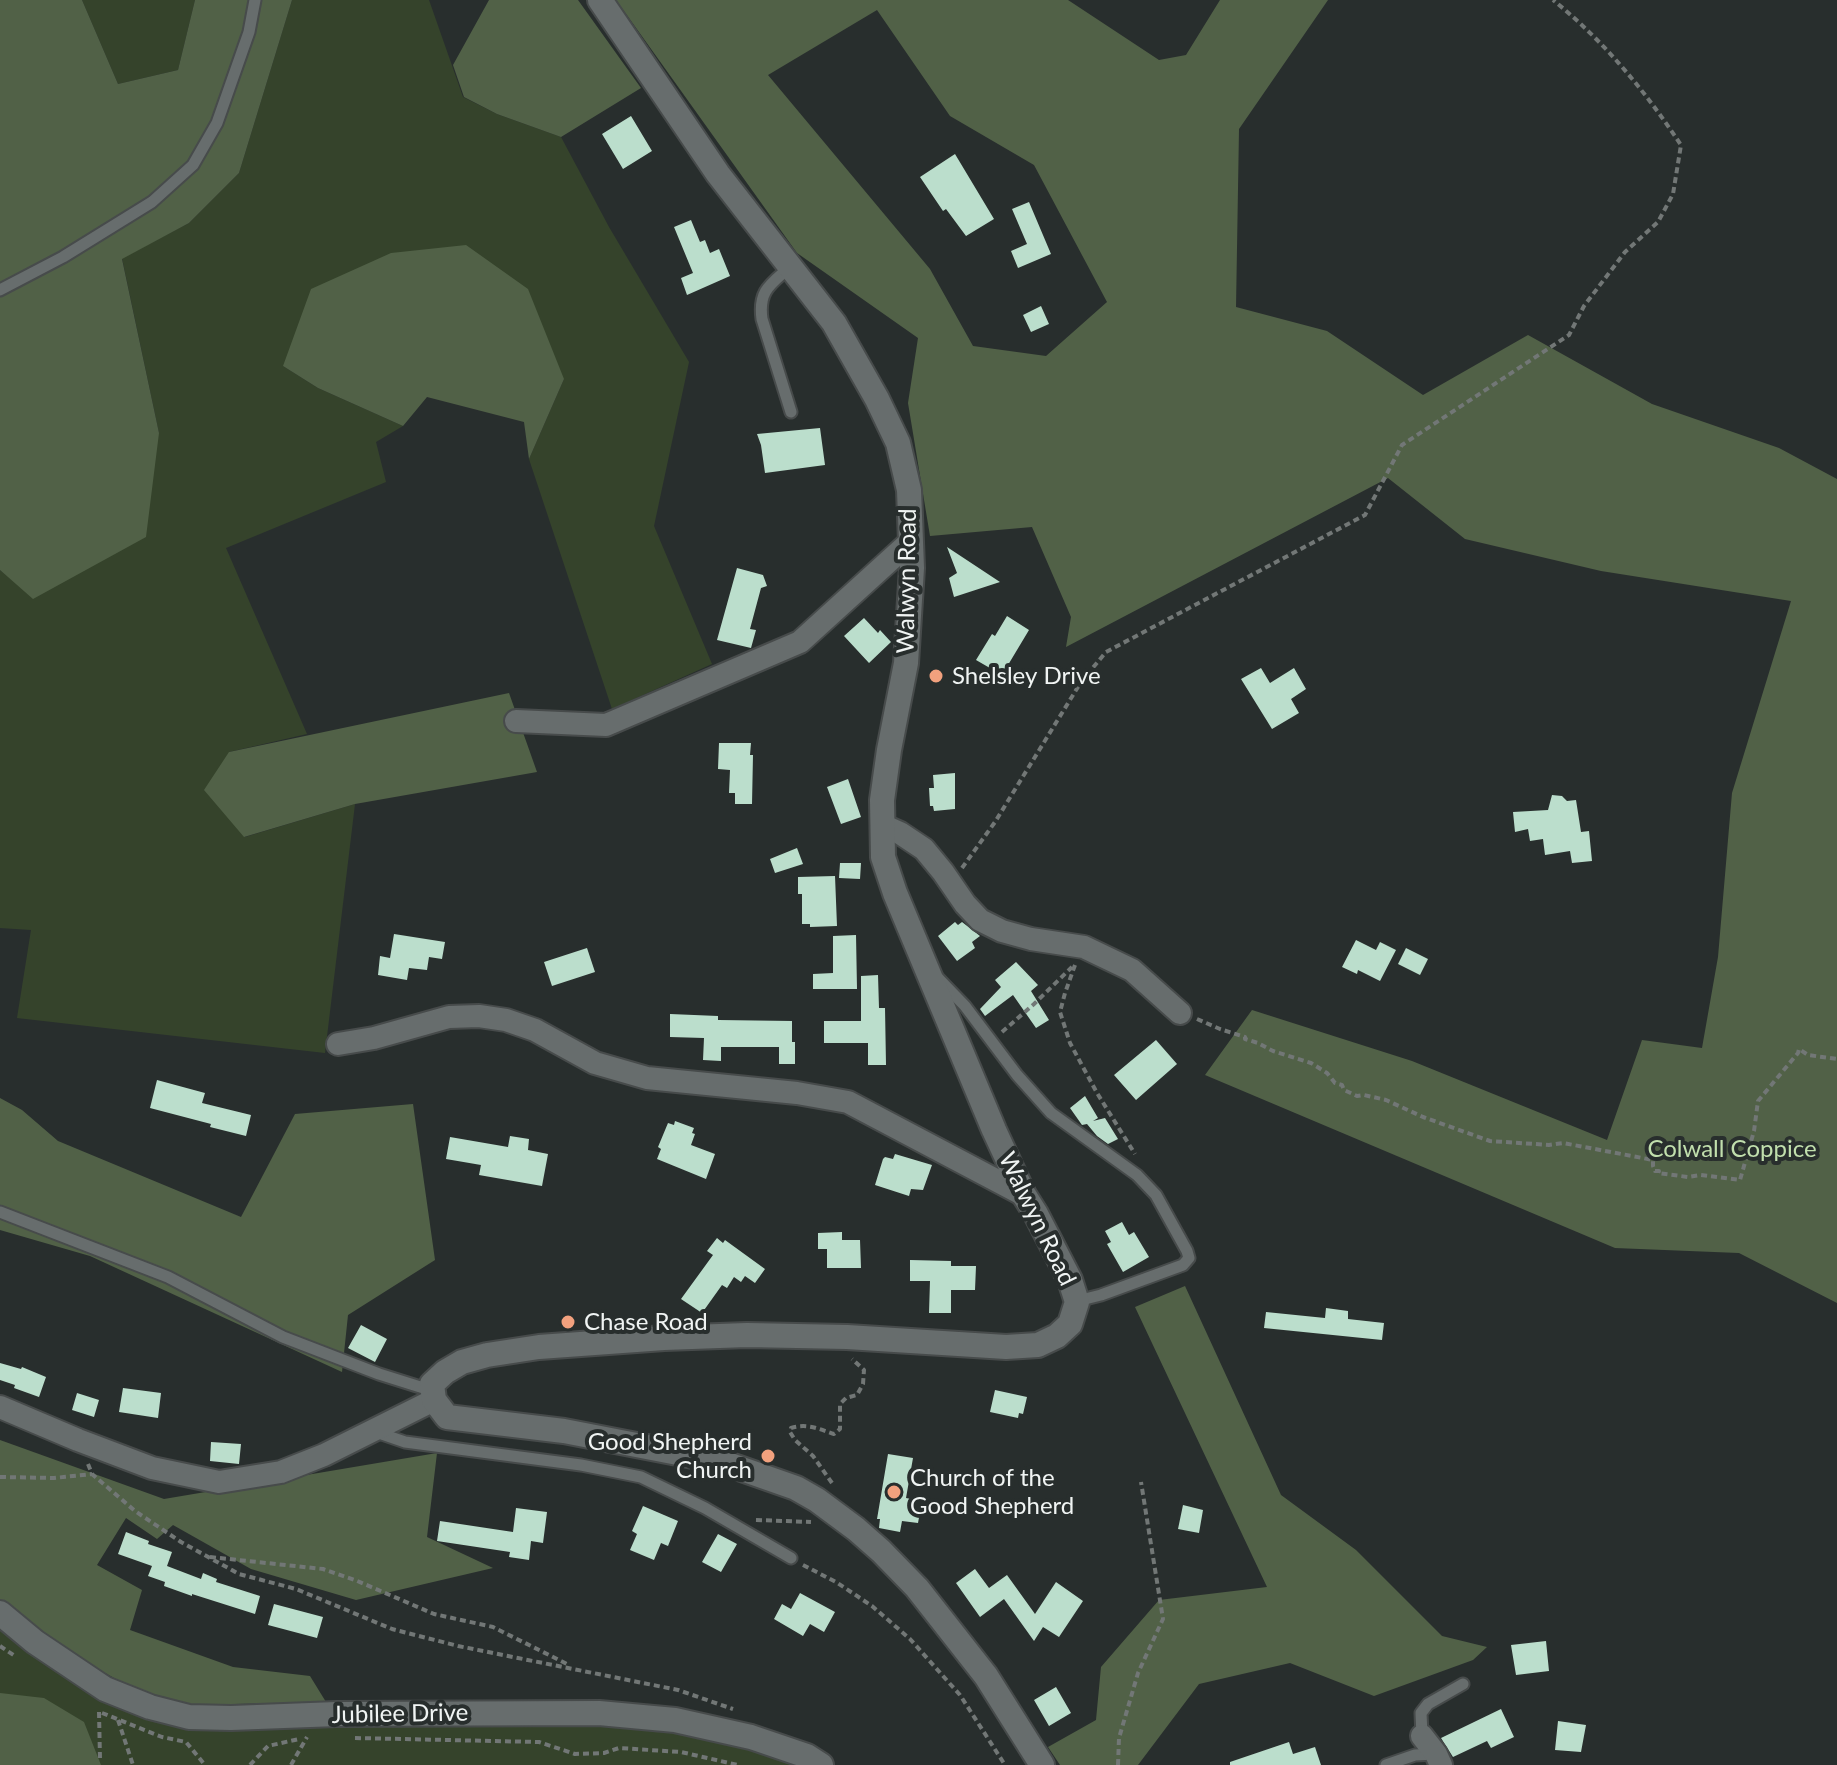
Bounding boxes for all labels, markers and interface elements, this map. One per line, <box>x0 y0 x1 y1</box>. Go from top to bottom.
street label: Walwyn Road <box>891 508 923 654</box>
place label: Shelsley Drive <box>952 662 1101 690</box>
marker: Shelsley Drive <box>927 667 945 685</box>
park label: Colwall Coppice <box>1647 1135 1817 1163</box>
street label: Walwyn Road <box>992 1147 1082 1291</box>
place label: Chase Road <box>584 1308 708 1336</box>
marker: Chase Road <box>559 1313 577 1331</box>
place label: Good Shepherd Church <box>588 1428 752 1484</box>
marker: Good Shepherd Church <box>759 1447 777 1465</box>
place label: Church of the Good Shepherd <box>910 1464 1074 1520</box>
marker: Church of the Good Shepherd <box>885 1483 903 1501</box>
street label: Jubilee Drive <box>331 1698 469 1730</box>

